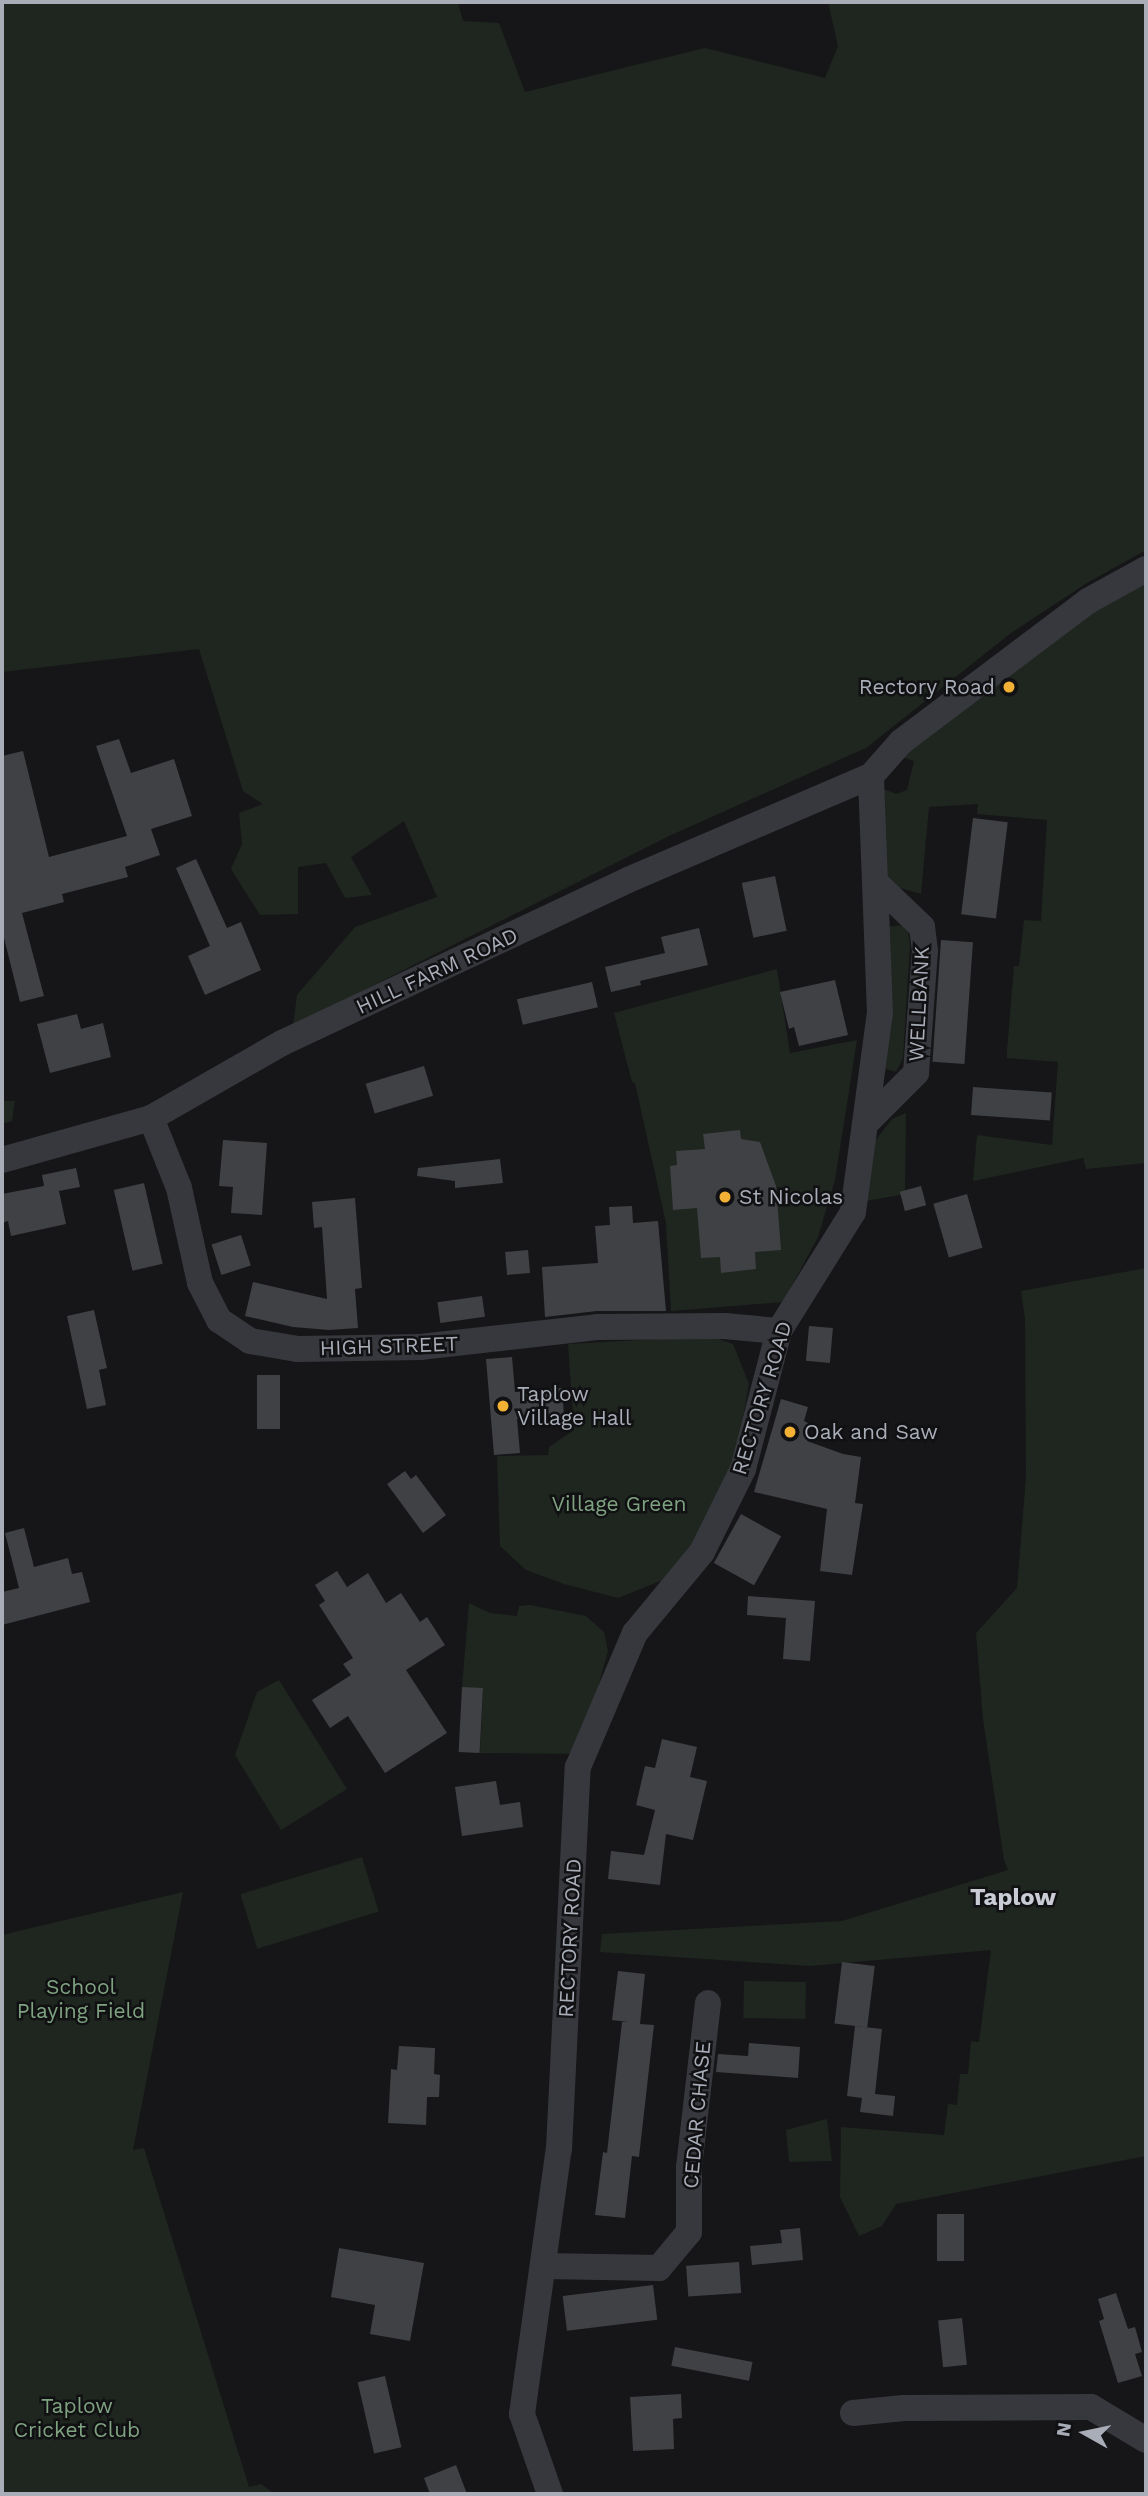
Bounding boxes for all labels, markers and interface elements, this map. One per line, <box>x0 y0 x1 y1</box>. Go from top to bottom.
place label: Rectory Road <box>858 674 995 700</box>
marker: Rectory Road <box>1001 679 1017 695</box>
street label: HILL FARM ROAD <box>352 922 522 1020</box>
street label: WELLBANK <box>903 946 935 1062</box>
place label: St Nicolas <box>739 1184 843 1210</box>
marker: St Nicolas <box>717 1189 733 1205</box>
street label: RECTORY ROAD <box>727 1318 797 1478</box>
street label: HIGH STREET <box>319 1331 459 1361</box>
place label: Taplow Village Hall <box>517 1381 631 1431</box>
marker: Taplow Village Hall <box>495 1398 511 1414</box>
place label: Oak and Saw <box>804 1419 938 1445</box>
marker: Oak and Saw <box>782 1424 798 1440</box>
park label: Village Green <box>551 1491 687 1517</box>
street label: RECTORY ROAD <box>553 1857 587 2019</box>
district label: Taplow <box>970 1884 1056 1912</box>
park label: School Playing Field <box>17 1974 145 2024</box>
street label: CEDAR CHASE <box>678 2040 716 2190</box>
park label: Taplow Cricket Club <box>14 2393 140 2443</box>
north arrow <box>1050 2398 1120 2468</box>
text: N <box>1051 2421 1076 2438</box>

